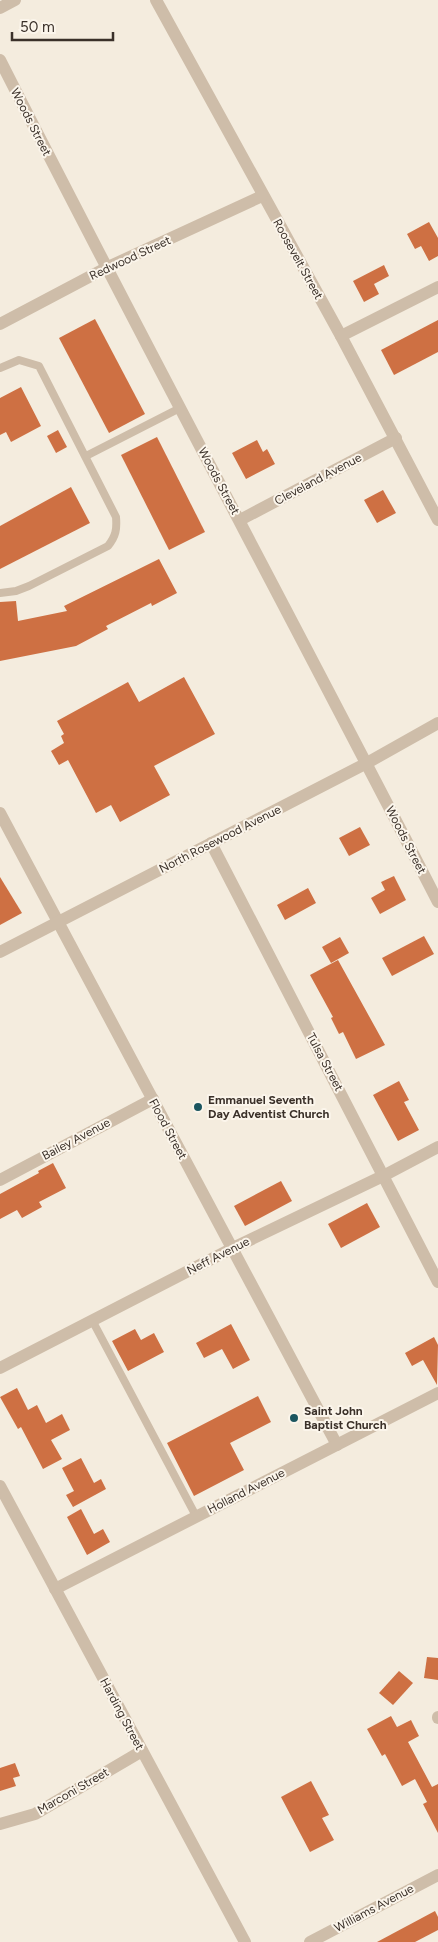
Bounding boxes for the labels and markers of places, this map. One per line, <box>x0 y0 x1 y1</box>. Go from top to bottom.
place label: Emmanuel Seventh Day Adventist Church <box>208 1093 330 1121</box>
marker: Emmanuel Seventh Day Adventist Church <box>192 1101 204 1113</box>
place label: Saint John Baptist Church <box>304 1404 387 1432</box>
marker: Saint John Baptist Church <box>288 1412 300 1424</box>

